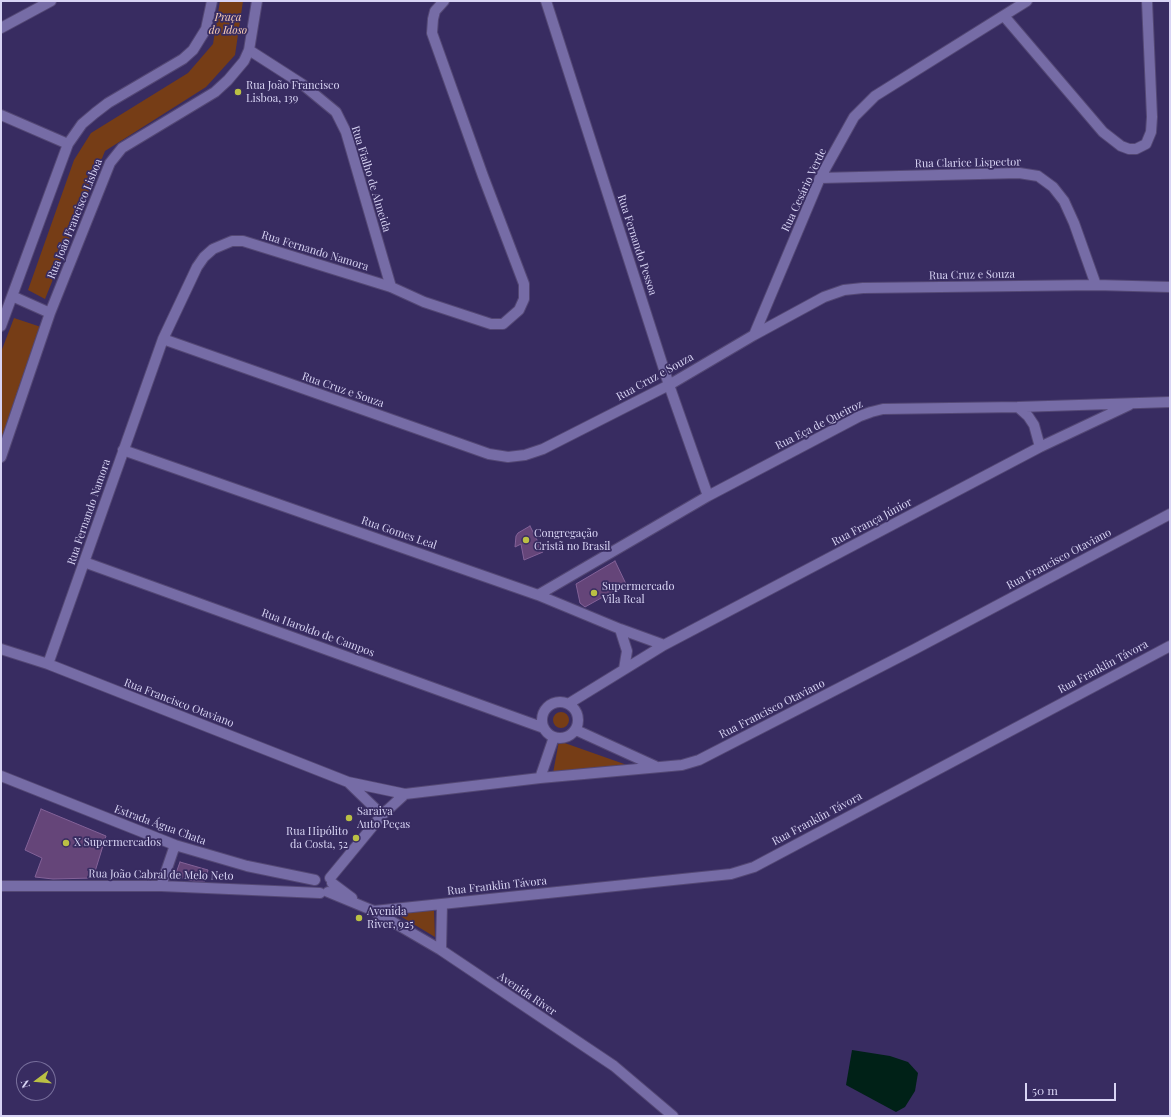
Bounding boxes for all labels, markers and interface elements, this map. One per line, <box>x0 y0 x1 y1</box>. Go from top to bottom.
park label: Praça do Idoso <box>209 11 247 37</box>
place label: Rua João Francisco Lisboa, 139 <box>246 79 339 105</box>
marker: Rua João Francisco Lisboa, 139 <box>233 87 243 97</box>
street label: Rua Fialho de Almeida <box>349 124 393 234</box>
street label: Rua Cesário Verde <box>779 146 829 234</box>
street label: Rua Clarice Lispector <box>915 155 1021 171</box>
street label: Rua João Francisco Lisboa <box>45 157 105 281</box>
street label: Rua Fernando Pessoa <box>614 193 660 297</box>
street label: Rua Fernando Namora <box>260 228 370 274</box>
street label: Rua Cruz e Souza <box>929 268 1015 282</box>
street label: Rua Cruz e Souza <box>614 350 696 404</box>
street label: Rua Cruz e Souza <box>300 370 386 410</box>
street label: Rua Eça de Queiroz <box>773 397 865 453</box>
street label: Rua Fernando Namora <box>65 457 113 567</box>
street label: Rua França Júnior <box>830 495 914 549</box>
street label: Rua Gomes Leal <box>359 514 439 552</box>
street label: Rua Francisco Otaviano <box>1004 526 1114 592</box>
place label: Congregação Cristã no Brasil <box>534 527 611 553</box>
marker: Congregação Cristã no Brasil <box>521 535 531 545</box>
place label: Supermercado Vila Real <box>602 580 674 606</box>
marker: Supermercado Vila Real <box>589 588 599 598</box>
street label: Rua Haroldo de Campos <box>260 606 376 660</box>
street label: Rua Franklin Távora <box>1056 638 1150 696</box>
street label: Rua Francisco Otaviano <box>122 676 236 730</box>
street label: Rua Francisco Otaviano <box>717 677 827 741</box>
street label: Rua Franklin Távora <box>770 790 864 848</box>
street label: Estrada Água Chata <box>112 802 208 848</box>
place label: Saraiva Auto Peças <box>357 805 410 831</box>
marker: Saraiva Auto Peças <box>344 813 354 823</box>
place label: Rua Hipólito da Costa, 52 <box>286 825 348 851</box>
marker: Rua Hipólito da Costa, 52 <box>351 833 361 843</box>
place label: X Supermercados <box>74 836 161 850</box>
marker: X Supermercados <box>61 838 71 848</box>
street label: Rua João Cabral de Melo Neto <box>88 867 234 883</box>
street label: Rua Franklin Távora <box>447 874 547 898</box>
place label: Avenida River, 925 <box>367 905 414 931</box>
marker: Avenida River, 925 <box>354 913 364 923</box>
street label: Avenida River <box>495 969 559 1019</box>
north arrow <box>16 1061 56 1101</box>
scale bar <box>1027 1075 1118 1101</box>
text: N <box>17 1078 33 1090</box>
text: 50 m <box>1032 1082 1058 1098</box>

